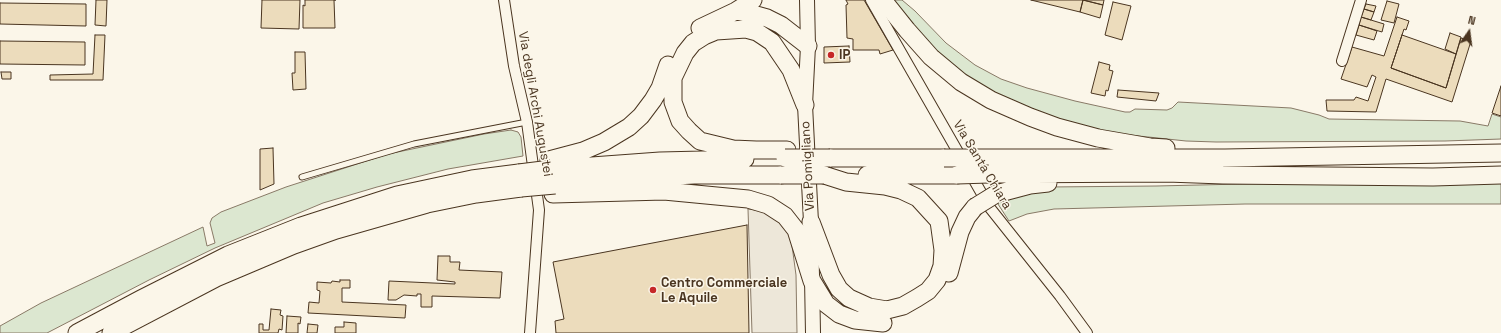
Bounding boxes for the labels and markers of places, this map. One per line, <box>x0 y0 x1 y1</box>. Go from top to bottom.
place label: IP <box>839 47 850 63</box>
marker: IP <box>826 50 836 60</box>
place label: Centro Commerciale Le Aquile <box>661 275 787 306</box>
marker: Centro Commerciale Le Aquile <box>648 285 658 295</box>

